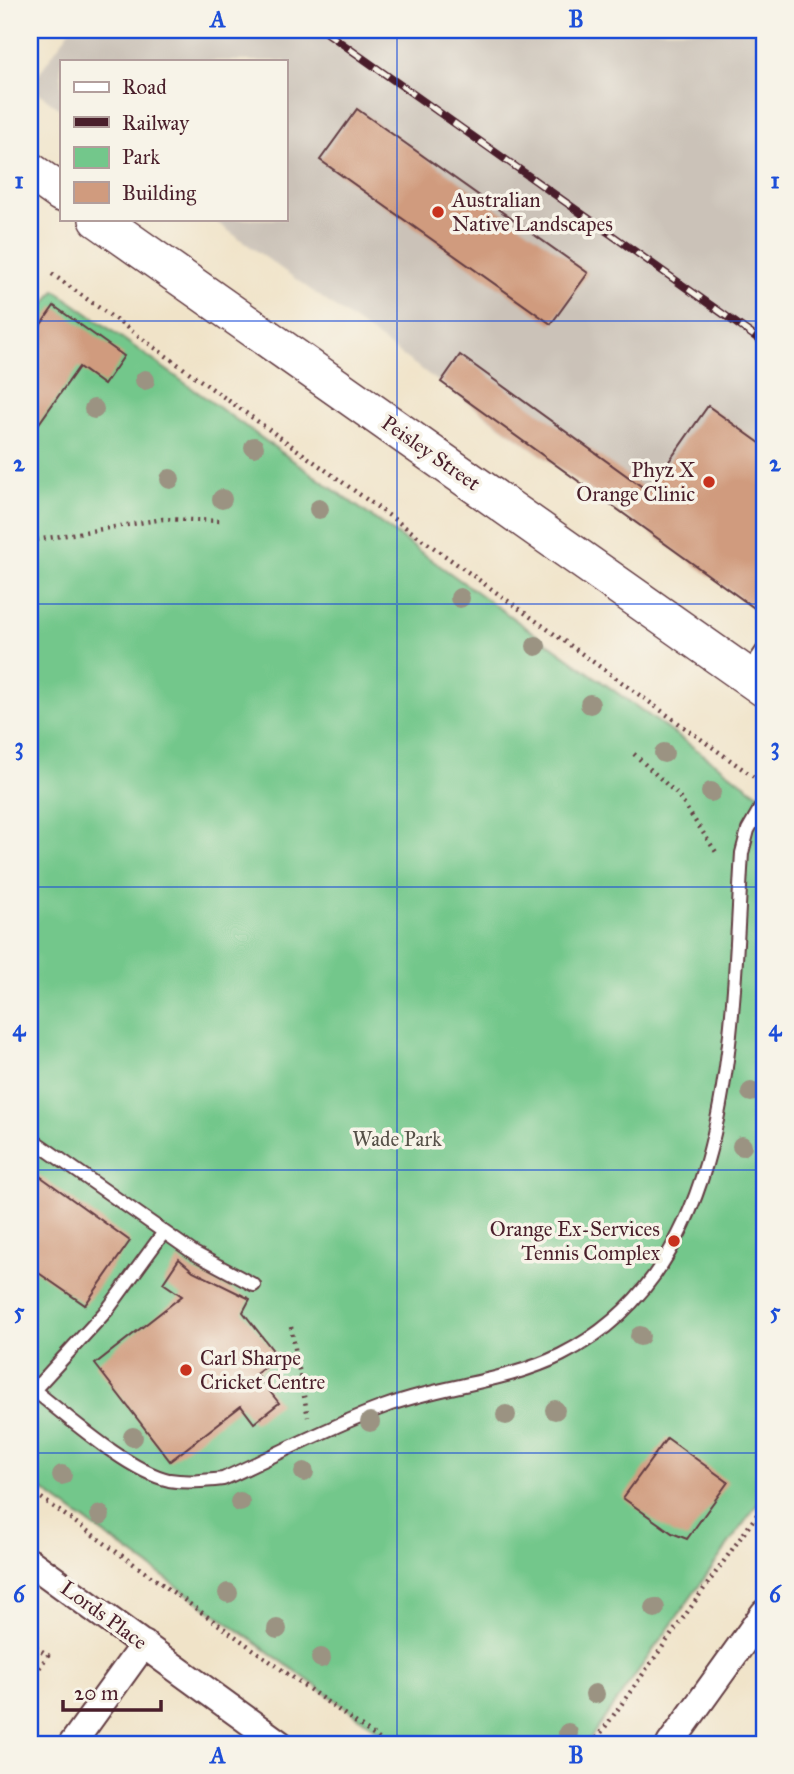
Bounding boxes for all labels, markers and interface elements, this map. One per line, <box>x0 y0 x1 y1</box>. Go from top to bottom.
text: A <box>208 5 226 33</box>
text: B <box>568 5 584 33</box>
legend <box>60 60 287 220</box>
text: Road <box>122 74 167 100</box>
text: Railway <box>122 110 190 136</box>
text: Park <box>122 144 160 170</box>
text: 1 <box>14 166 24 194</box>
text: 1 <box>770 166 780 194</box>
text: Building <box>122 180 196 206</box>
place label: Australian Native Landscapes <box>451 187 613 237</box>
marker: Australian Native Landscapes <box>430 204 446 220</box>
street label: Peisley Street <box>377 410 486 497</box>
text: 2 <box>13 449 25 477</box>
text: 2 <box>769 449 781 477</box>
place label: Phyz X Orange Clinic <box>576 457 695 507</box>
marker: Phyz X Orange Clinic <box>701 474 717 490</box>
text: 3 <box>14 732 24 761</box>
text: 3 <box>770 732 780 761</box>
text: 4 <box>13 1014 27 1042</box>
text: 4 <box>769 1014 783 1042</box>
park label: Wade Park <box>352 1126 442 1152</box>
place label: Orange Ex-Services Tennis Complex <box>490 1216 661 1266</box>
marker: Orange Ex-Services Tennis Complex <box>666 1233 682 1249</box>
text: 5 <box>14 1297 25 1325</box>
text: 5 <box>770 1297 781 1325</box>
place label: Carl Sharpe Cricket Centre <box>200 1345 326 1395</box>
marker: Carl Sharpe Cricket Centre <box>178 1362 194 1378</box>
street label: Lords Place <box>56 1575 153 1655</box>
text: 6 <box>13 1580 26 1608</box>
text: 6 <box>769 1580 782 1608</box>
scale bar <box>63 1669 161 1713</box>
text: 20 m <box>74 1680 119 1706</box>
text: A <box>208 1741 226 1769</box>
text: B <box>568 1741 584 1769</box>

